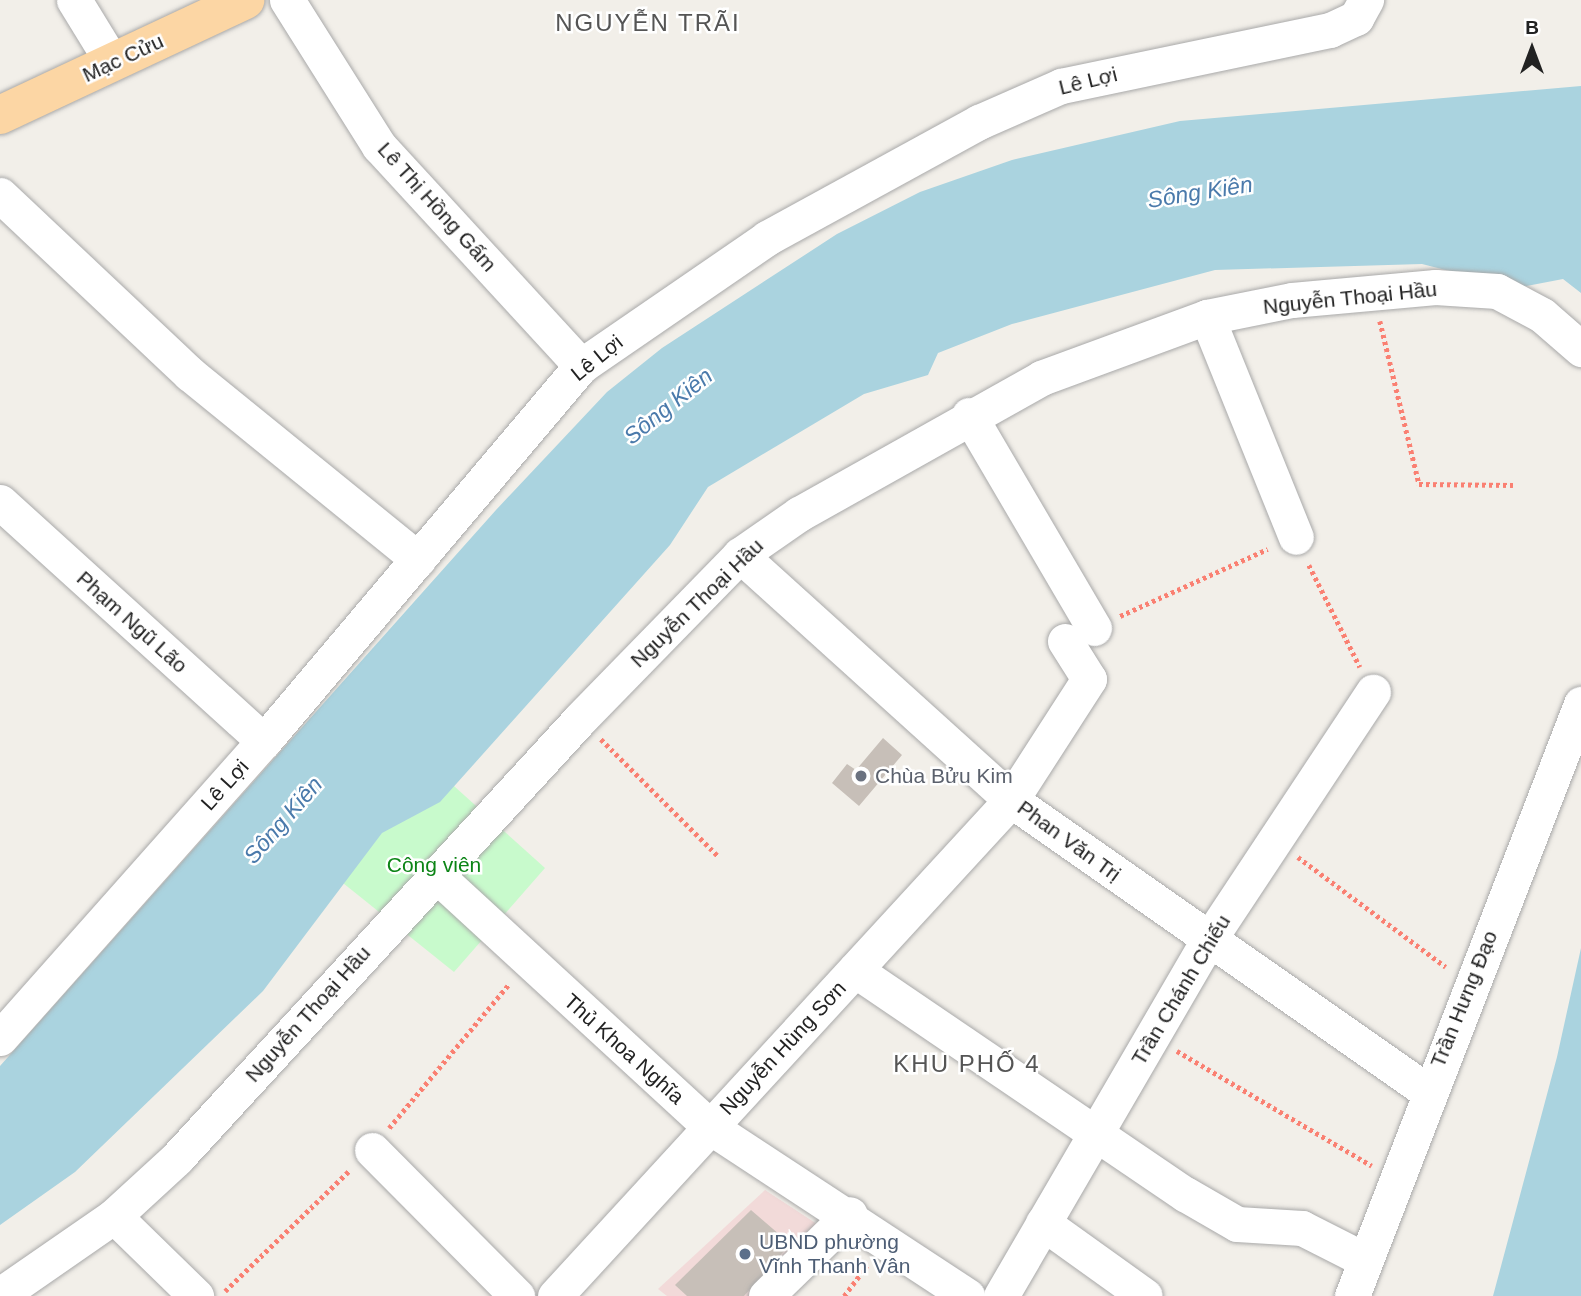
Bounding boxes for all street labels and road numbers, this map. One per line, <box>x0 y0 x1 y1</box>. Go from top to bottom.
street label: Mạc Cửu <box>79 28 167 88</box>
street label: Lê Lợi <box>1056 62 1120 100</box>
street label: Lê Thị Hồng Gấm <box>372 137 502 277</box>
street label: Nguyễn Thoại Hầu <box>1262 276 1438 320</box>
street label: Lê Lợi <box>566 330 628 386</box>
street label: Nguyễn Thoại Hầu <box>625 533 769 673</box>
street label: Phạm Ngũ Lão <box>72 566 192 678</box>
street label: Lê Lợi <box>196 755 254 815</box>
street label: Phan Văn Trị <box>1012 795 1126 887</box>
street label: Trần Chánh Chiếu <box>1126 910 1236 1070</box>
street label: Trần Hưng Đạo <box>1425 927 1503 1071</box>
street label: Nguyễn Thoại Hầu <box>240 941 376 1087</box>
street label: Nguyễn Hùng Sơn <box>715 976 851 1120</box>
street label: Thủ Khoa Nghĩa <box>559 988 689 1110</box>

